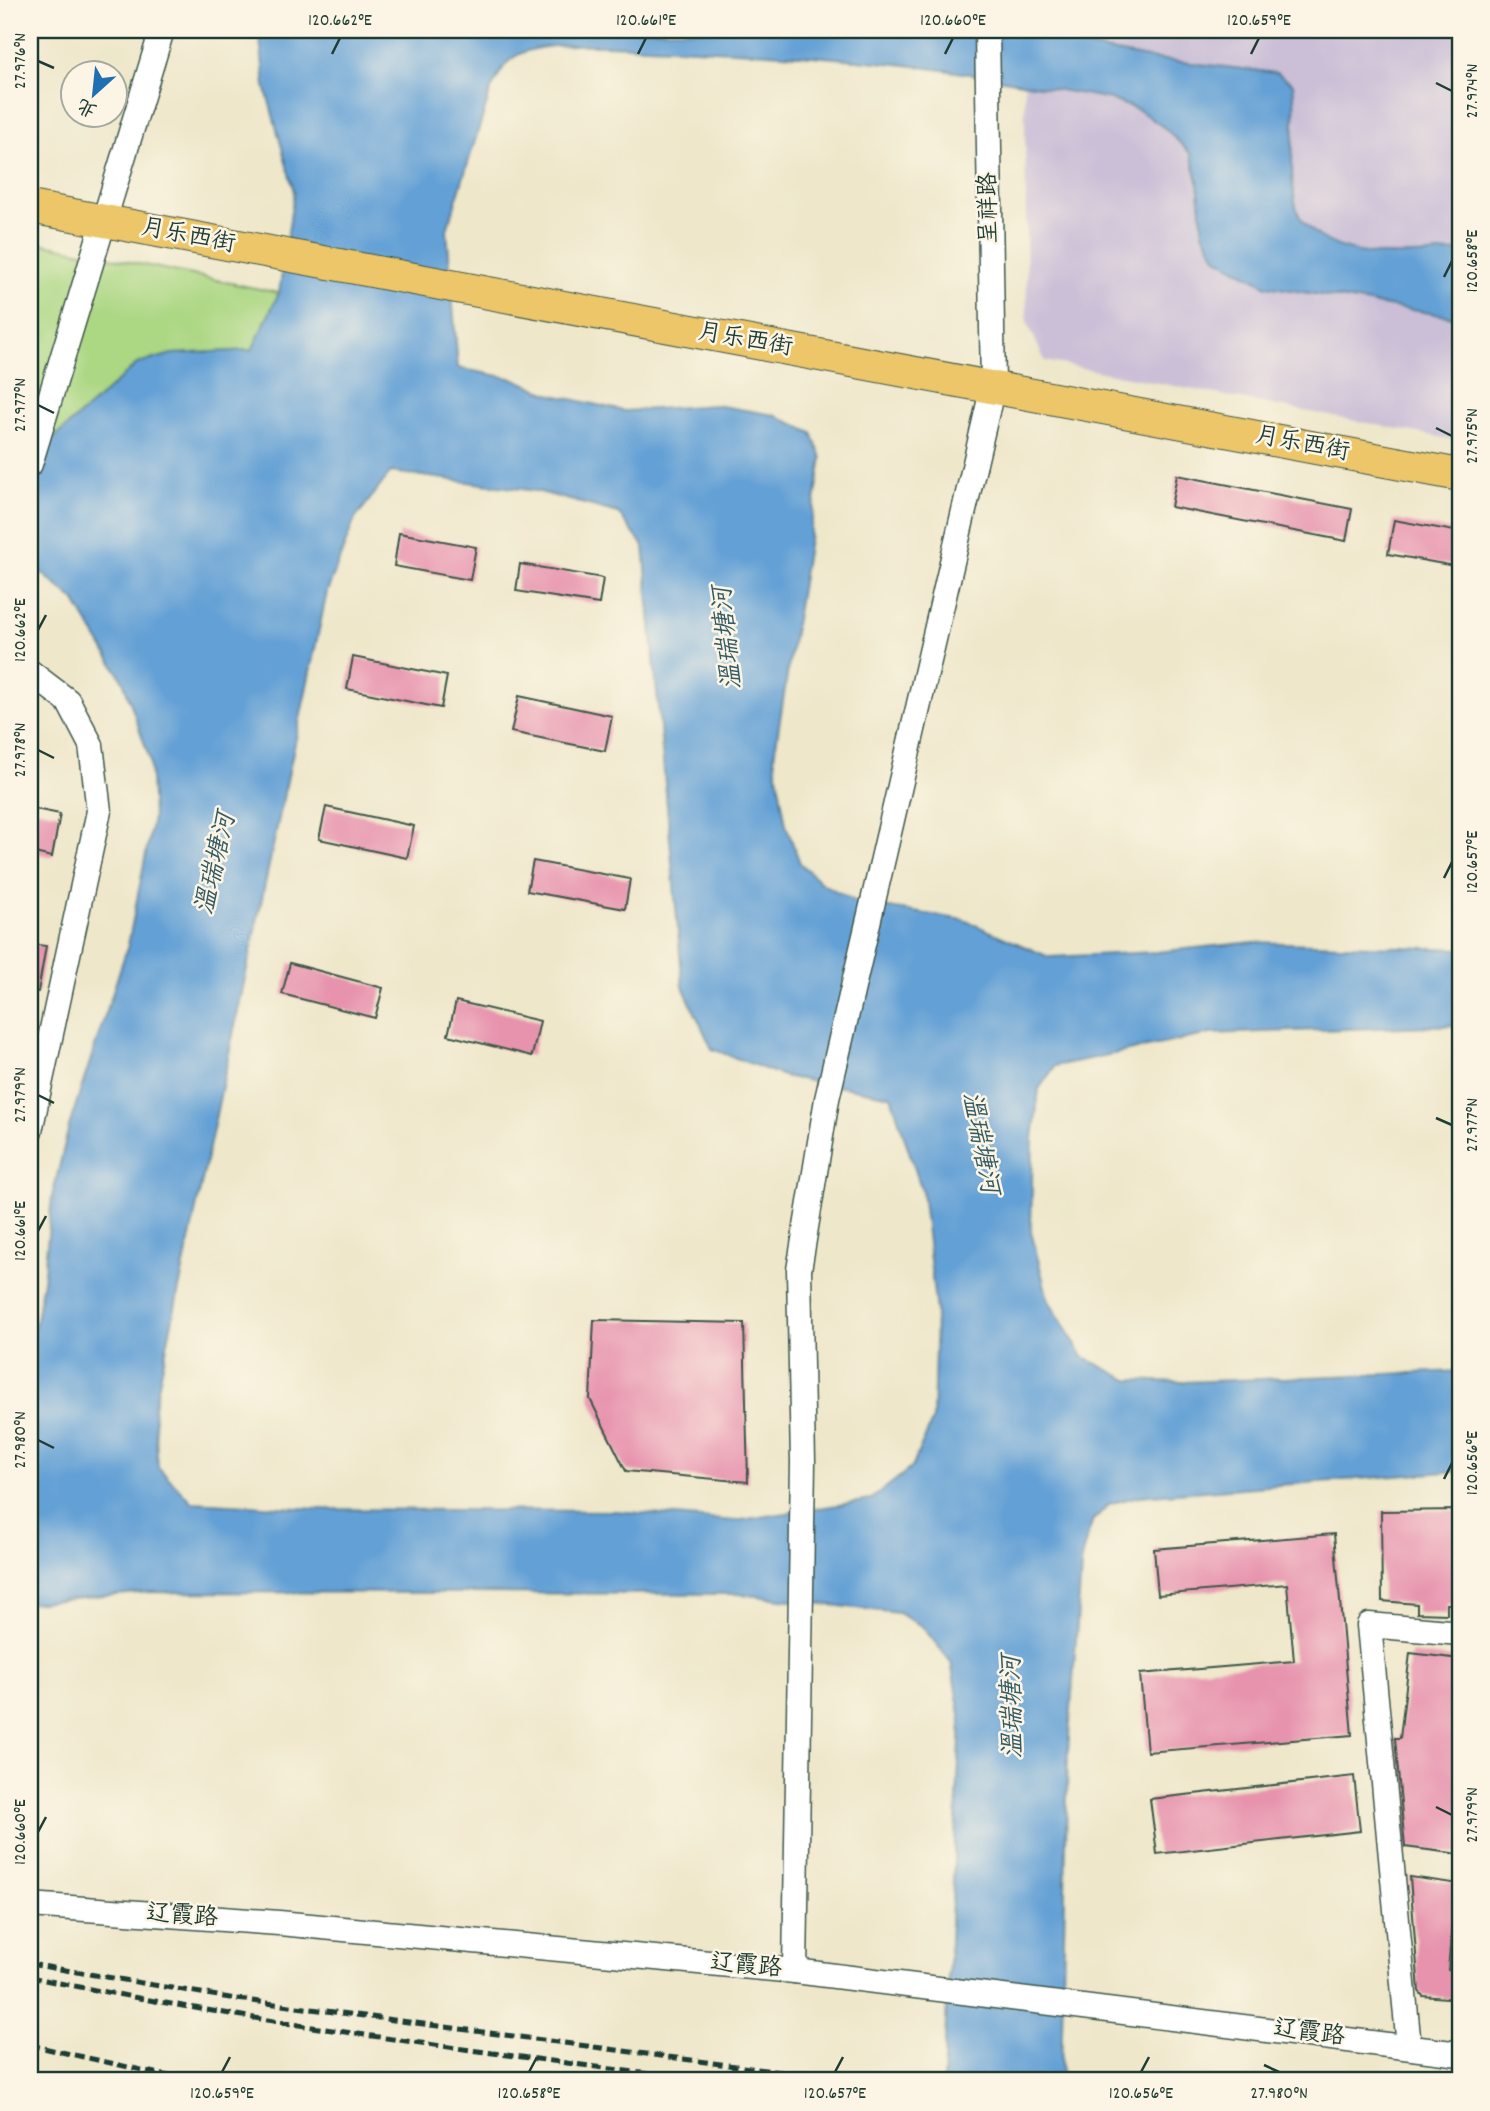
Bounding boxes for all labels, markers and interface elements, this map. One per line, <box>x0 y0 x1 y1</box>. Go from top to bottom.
text: 120.662°E <box>308 9 372 34</box>
text: 120.661°E <box>616 9 676 34</box>
text: 120.660°E <box>920 9 986 34</box>
text: 120.659°E <box>1227 9 1291 34</box>
text: 27.976°N <box>9 33 34 89</box>
north arrow <box>60 60 130 130</box>
text: 27.974°N <box>1461 63 1486 119</box>
text: 北 <box>73 90 102 122</box>
street label: 呈祥路 <box>972 172 1008 244</box>
street label: 月乐西街 <box>138 211 238 263</box>
text: 120.658°E <box>1461 230 1486 292</box>
street label: 月乐西街 <box>695 316 795 366</box>
text: 27.977°N <box>9 378 34 432</box>
text: 27.975°N <box>1461 408 1486 464</box>
street label: 月乐西街 <box>1252 419 1352 471</box>
water label: 温瑞塘河 <box>705 580 753 692</box>
text: 120.662°E <box>9 598 34 662</box>
text: 27.978°N <box>9 723 34 777</box>
water label: 温瑞塘河 <box>187 805 248 919</box>
text: 120.657°E <box>1461 831 1486 893</box>
text: 27.979°N <box>9 1067 34 1123</box>
water label: 温瑞塘河 <box>951 1088 1008 1201</box>
text: 27.977°N <box>1461 1098 1486 1152</box>
text: 120.661°E <box>9 1201 34 1261</box>
text: 27.980°N <box>9 1411 34 1469</box>
text: 120.656°E <box>1461 1431 1486 1495</box>
water label: 温瑞塘河 <box>995 1651 1033 1759</box>
text: 27.979°N <box>1461 1787 1486 1843</box>
text: 120.660°E <box>9 1799 34 1865</box>
street label: 辽霞路 <box>145 1898 219 1936</box>
street label: 辽霞路 <box>709 1947 783 1987</box>
street label: 辽霞路 <box>1271 2013 1347 2055</box>
text: 120.659°E <box>190 2082 254 2107</box>
text: 120.658°E <box>498 2082 560 2107</box>
text: 120.657°E <box>804 2082 866 2107</box>
text: 120.656°E <box>1109 2082 1173 2107</box>
text: 27.980°N <box>1250 2082 1308 2107</box>

